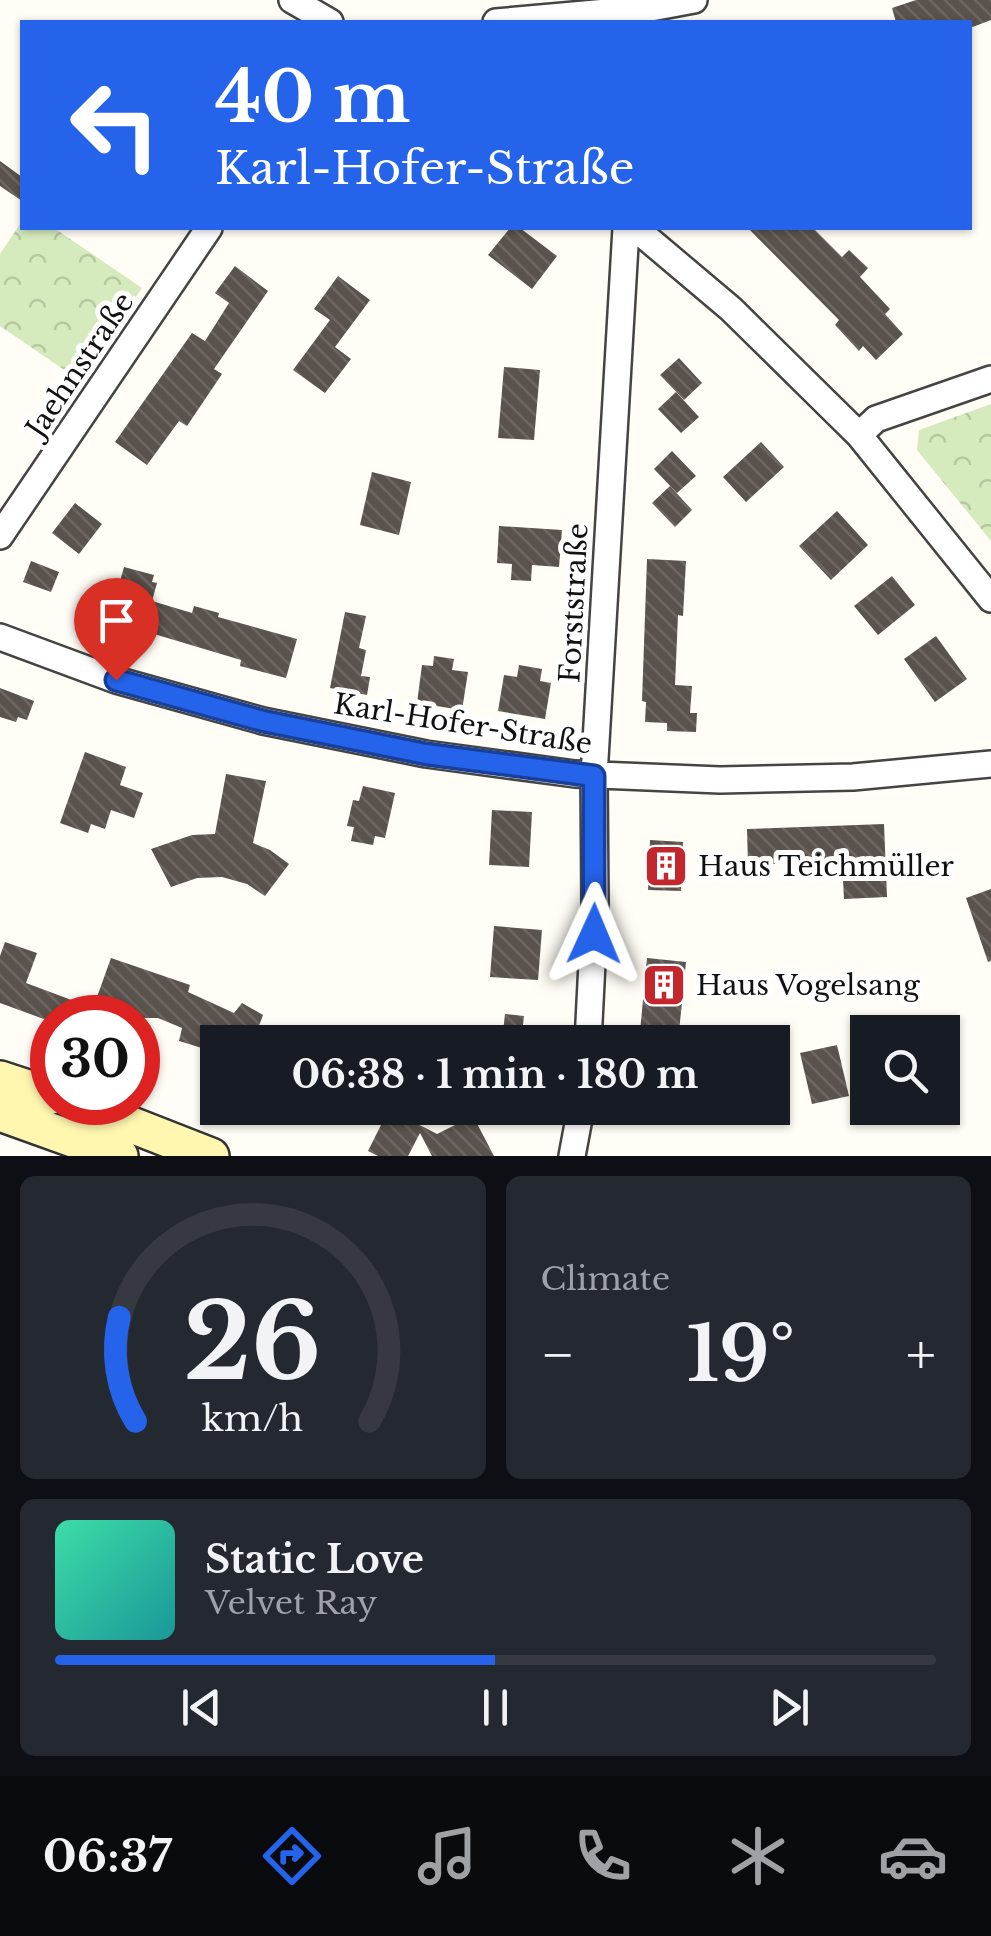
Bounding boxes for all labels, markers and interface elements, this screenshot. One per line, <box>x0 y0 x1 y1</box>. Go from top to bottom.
text: 40 m <box>215 54 410 141</box>
icon: left <box>50 60 180 190</box>
text: Karl-Hofer-Straße <box>215 140 635 196</box>
street label: Jaehnstraße <box>16 286 141 448</box>
street label: Forststraße <box>552 522 596 684</box>
pin <box>74 578 159 681</box>
icon: arrive <box>89 593 144 648</box>
street label: Karl-Hofer-Straße <box>331 686 595 762</box>
building icon: Haus Teichmüller <box>643 843 689 889</box>
place label: Haus Teichmüller <box>698 849 954 884</box>
position arrow <box>542 882 646 986</box>
building icon: Haus Vogelsang <box>641 962 687 1008</box>
place label: Haus Vogelsang <box>696 968 921 1003</box>
speed limit sign: 30 <box>30 995 160 1125</box>
map controls <box>850 1015 960 1125</box>
button: search <box>850 1015 960 1125</box>
text: 06:38 · 1 min · 180 m <box>292 1051 698 1098</box>
text: Climate <box>541 1259 670 1299</box>
text: 26 <box>184 1278 322 1407</box>
text: 19° <box>686 1308 795 1401</box>
text: − <box>541 1321 575 1389</box>
text: + <box>906 1321 936 1389</box>
text: km/h <box>202 1396 303 1441</box>
text: Static Love <box>205 1536 424 1583</box>
text: Velvet Ray <box>205 1583 377 1623</box>
icon: previous <box>174 1680 229 1735</box>
icon: pause <box>468 1680 523 1735</box>
icon: next <box>762 1680 817 1735</box>
icon: directions <box>257 1821 327 1891</box>
icon: music <box>412 1821 482 1891</box>
icon: phone <box>568 1821 638 1891</box>
icon: climate <box>723 1821 793 1891</box>
icon: car <box>878 1821 948 1891</box>
text: 06:37 <box>43 1828 172 1884</box>

